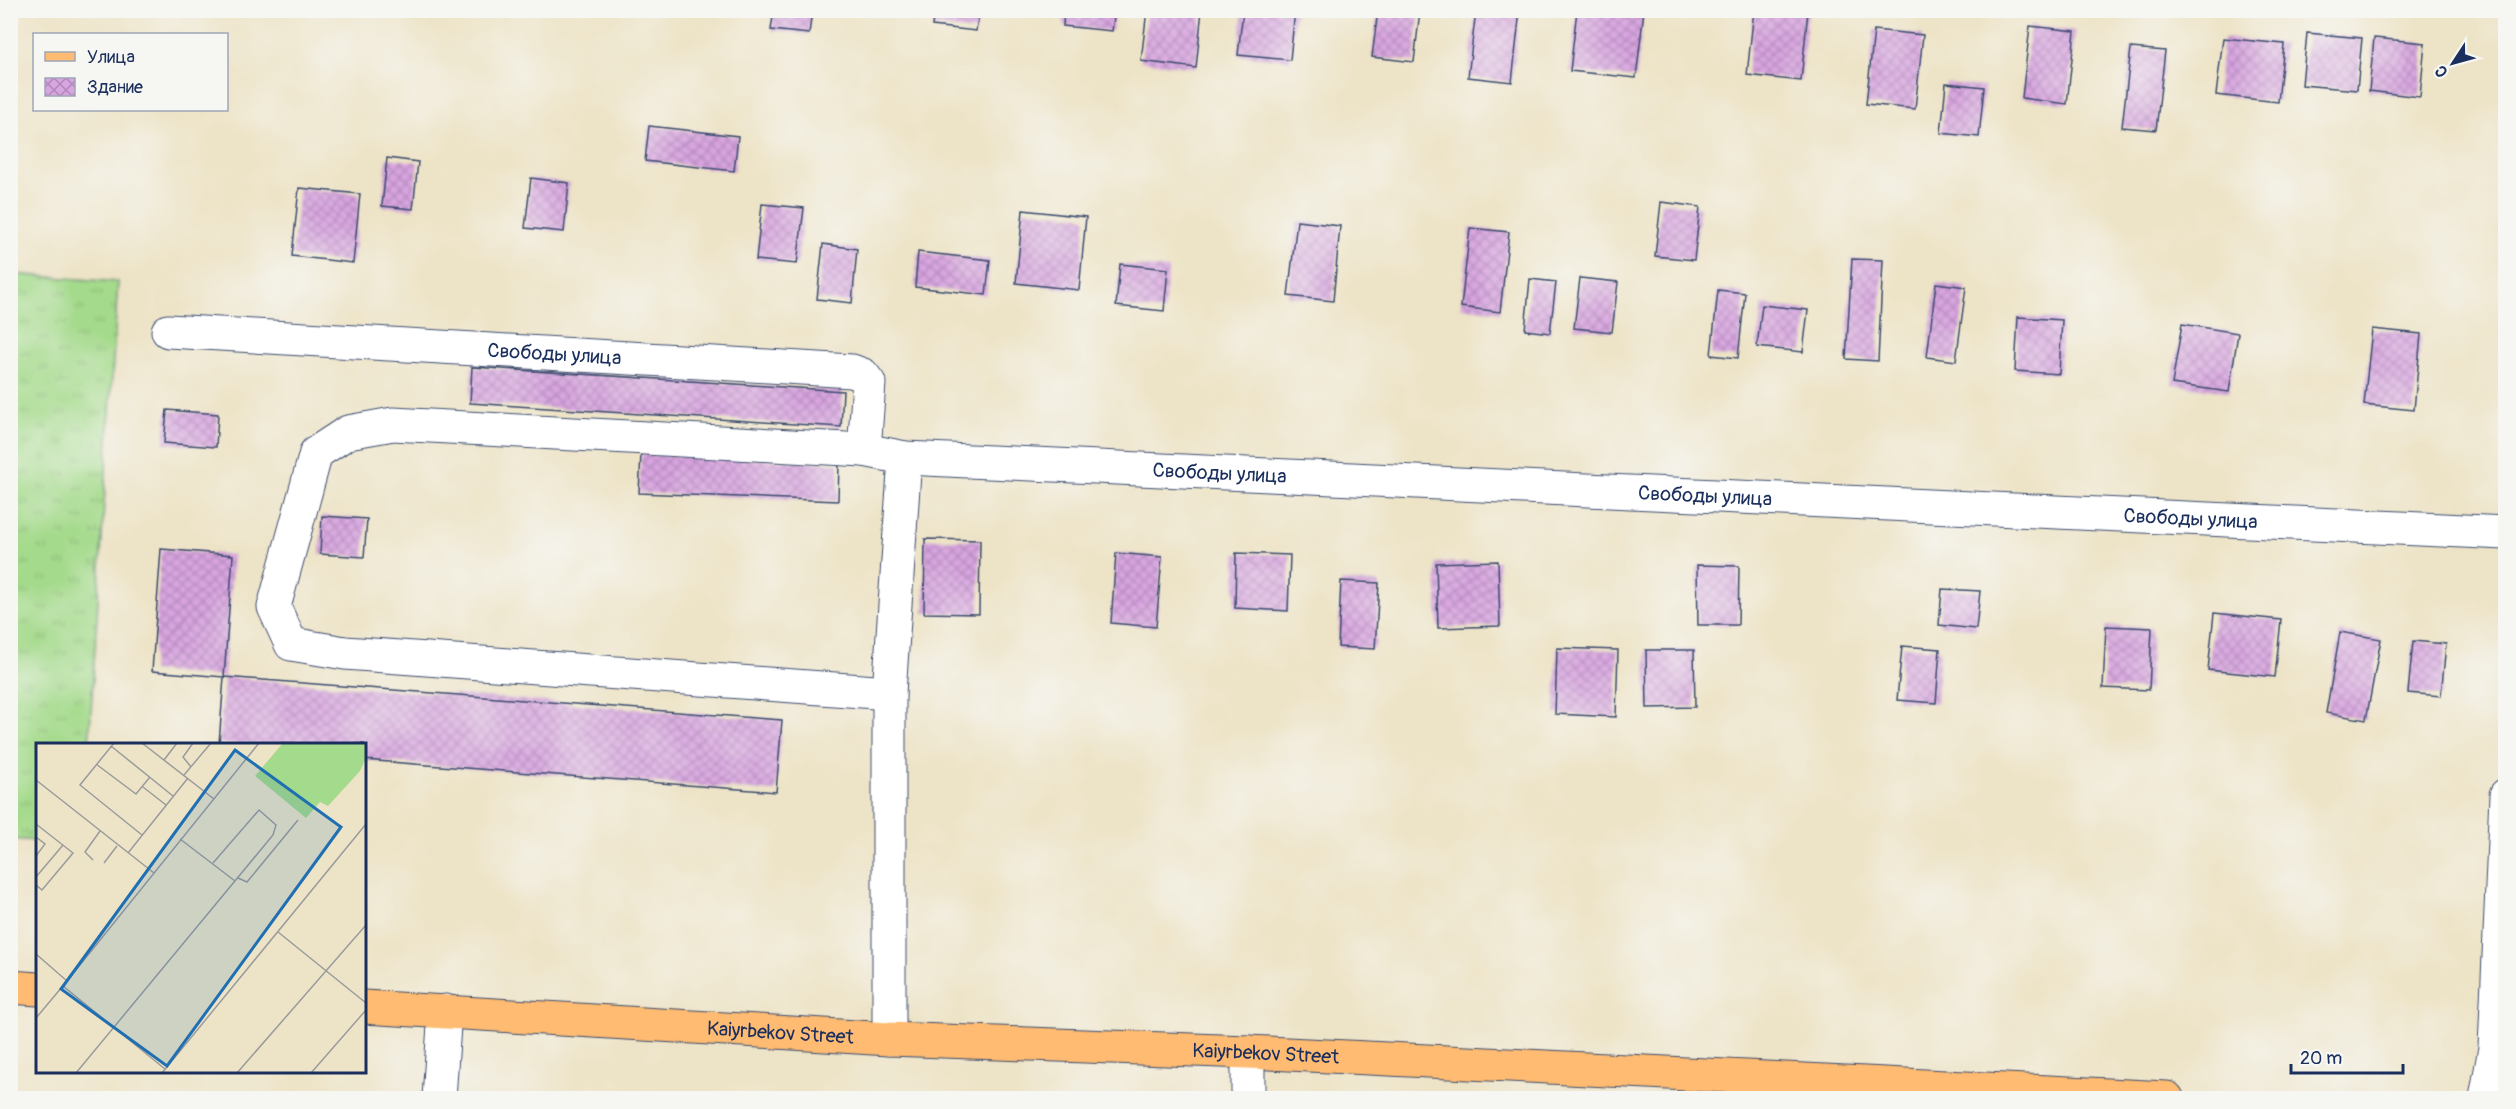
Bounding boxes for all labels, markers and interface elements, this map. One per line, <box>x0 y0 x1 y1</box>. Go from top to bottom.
legend <box>33 33 228 111</box>
north arrow <box>2423 33 2483 93</box>
text: Улица <box>87 46 135 69</box>
text: С <box>2431 61 2453 81</box>
text: Здание <box>87 76 143 99</box>
street label: Свободы улица <box>487 338 622 370</box>
street label: Свободы улица <box>1152 458 1287 489</box>
street label: Свободы улица <box>1637 480 1773 512</box>
street label: Свободы улица <box>2123 503 2258 534</box>
inset map <box>36 743 366 1073</box>
street label: Kaiyrbekov Street <box>706 1016 855 1050</box>
scale bar <box>2291 1037 2404 1075</box>
street label: Kaiyrbekov Street <box>1192 1038 1341 1070</box>
text: 20 m <box>2300 1047 2342 1070</box>

